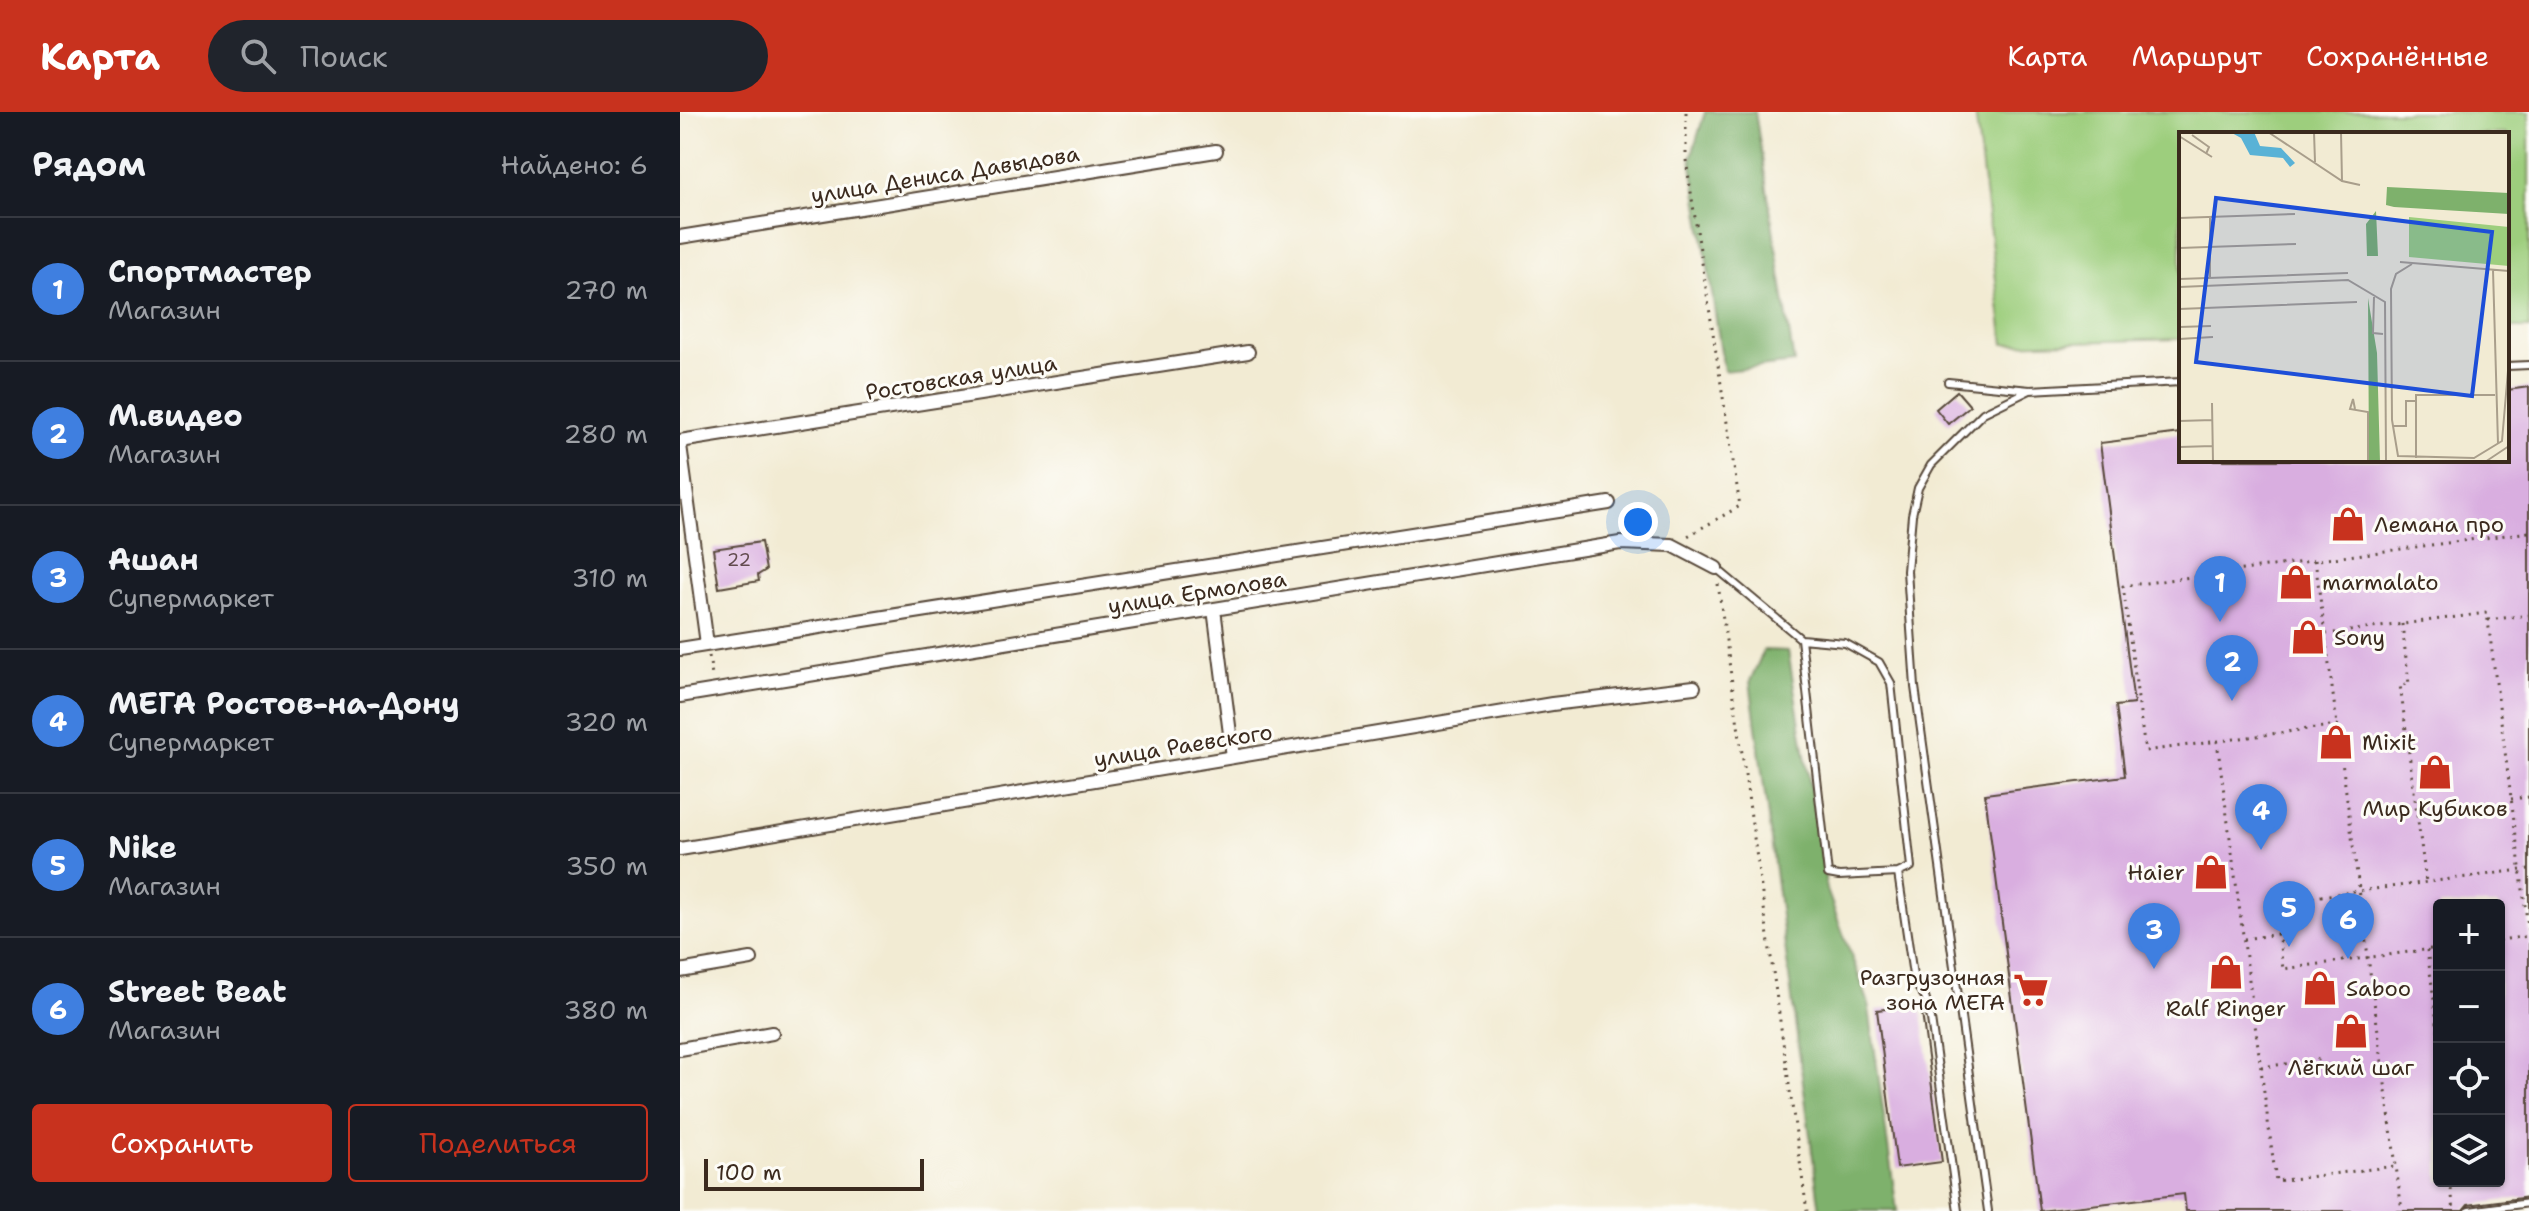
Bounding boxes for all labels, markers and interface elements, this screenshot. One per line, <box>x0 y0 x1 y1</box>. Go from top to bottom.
search box <box>208 20 768 92</box>
text: Карта <box>40 31 160 82</box>
icon: search <box>236 34 280 78</box>
text: Поиск <box>300 36 388 77</box>
text: Карта <box>2007 37 2087 75</box>
text: Маршрут <box>2131 37 2262 75</box>
text: Сохранённые <box>2306 37 2489 75</box>
inset map <box>2179 132 2509 462</box>
street label: улица Дениса Давыдова <box>809 139 1082 210</box>
text: Рядом <box>32 141 146 187</box>
text: Найдено: 6 <box>501 147 648 182</box>
text: Спортмастер <box>108 251 312 292</box>
text: 1 <box>52 272 64 307</box>
text: 270 m <box>565 272 648 307</box>
text: Магазин <box>108 292 221 327</box>
street label: Ростовская улица <box>863 348 1059 407</box>
text: М.видео <box>108 395 243 436</box>
text: 2 <box>49 416 67 451</box>
text: 280 m <box>563 416 648 451</box>
text: Магазин <box>108 436 221 471</box>
your location <box>1618 502 1658 542</box>
shop icon: Лемана про <box>2329 505 2367 543</box>
place label: Лемана про <box>2374 510 2504 539</box>
text: Ашан <box>108 539 199 580</box>
house number: 22 <box>727 548 751 572</box>
pin: 1 <box>2194 556 2246 622</box>
text: 3 <box>49 560 67 595</box>
text: 310 m <box>572 560 648 595</box>
shop icon: marmalato <box>2277 563 2315 601</box>
street label: улица Ермолова <box>1106 564 1289 621</box>
place label: marmalato <box>2322 568 2439 597</box>
text: Супермаркет <box>108 580 274 615</box>
shop icon: Sony <box>2289 618 2327 656</box>
place label: Sony <box>2334 623 2385 652</box>
pin: 2 <box>2206 635 2258 701</box>
text: МЕГА Ростов-на-Дону <box>108 683 460 724</box>
text: 4 <box>49 704 67 739</box>
text: 320 m <box>565 704 648 739</box>
street label: улица Раевского <box>1092 717 1274 774</box>
shop icon: Mixit <box>2317 723 2355 761</box>
text: Супермаркет <box>108 724 274 759</box>
place label: Mixit <box>2362 728 2416 757</box>
shop icon: Мир Кубиков <box>2416 753 2454 791</box>
pin: 4 <box>2235 784 2287 850</box>
place label: Мир Кубиков <box>2362 794 2508 823</box>
text: Nike <box>108 827 177 868</box>
text: 5 <box>50 848 66 883</box>
text: 350 m <box>565 848 648 883</box>
shop icon: Haier <box>2192 853 2230 891</box>
place label: Haier <box>2127 858 2185 887</box>
text: Магазин <box>108 868 221 903</box>
pin: 5 <box>2263 881 2315 947</box>
pin: 6 <box>2322 893 2374 959</box>
map controls <box>2433 899 2505 1187</box>
button: + <box>2433 899 2505 971</box>
pin: 3 <box>2128 903 2180 969</box>
shop icon: Ralf Ringer <box>2207 953 2245 991</box>
place label: Разгрузочная зона МЕГА <box>1860 963 2005 1017</box>
shop icon: Saboo <box>2301 969 2339 1007</box>
text: Street Beat <box>108 971 287 1012</box>
supermarket icon: Разгрузочная зона МЕГА <box>2012 971 2050 1009</box>
button: − <box>2433 971 2505 1043</box>
place label: Saboo <box>2346 974 2411 1003</box>
text: 6 <box>49 992 67 1027</box>
text: 380 m <box>563 992 648 1027</box>
place label: Ralf Ringer <box>2166 994 2286 1023</box>
text: Магазин <box>108 1012 221 1047</box>
shop icon: Лёгкий шаг <box>2332 1012 2370 1050</box>
button: locate <box>2433 1043 2505 1115</box>
place label: Лёгкий шаг <box>2288 1053 2415 1082</box>
button: Сохранить <box>32 1104 332 1182</box>
button: Поделиться <box>348 1104 648 1182</box>
button: layers <box>2433 1115 2505 1187</box>
scale bar <box>704 1155 924 1191</box>
text: 100 m <box>716 1158 782 1187</box>

